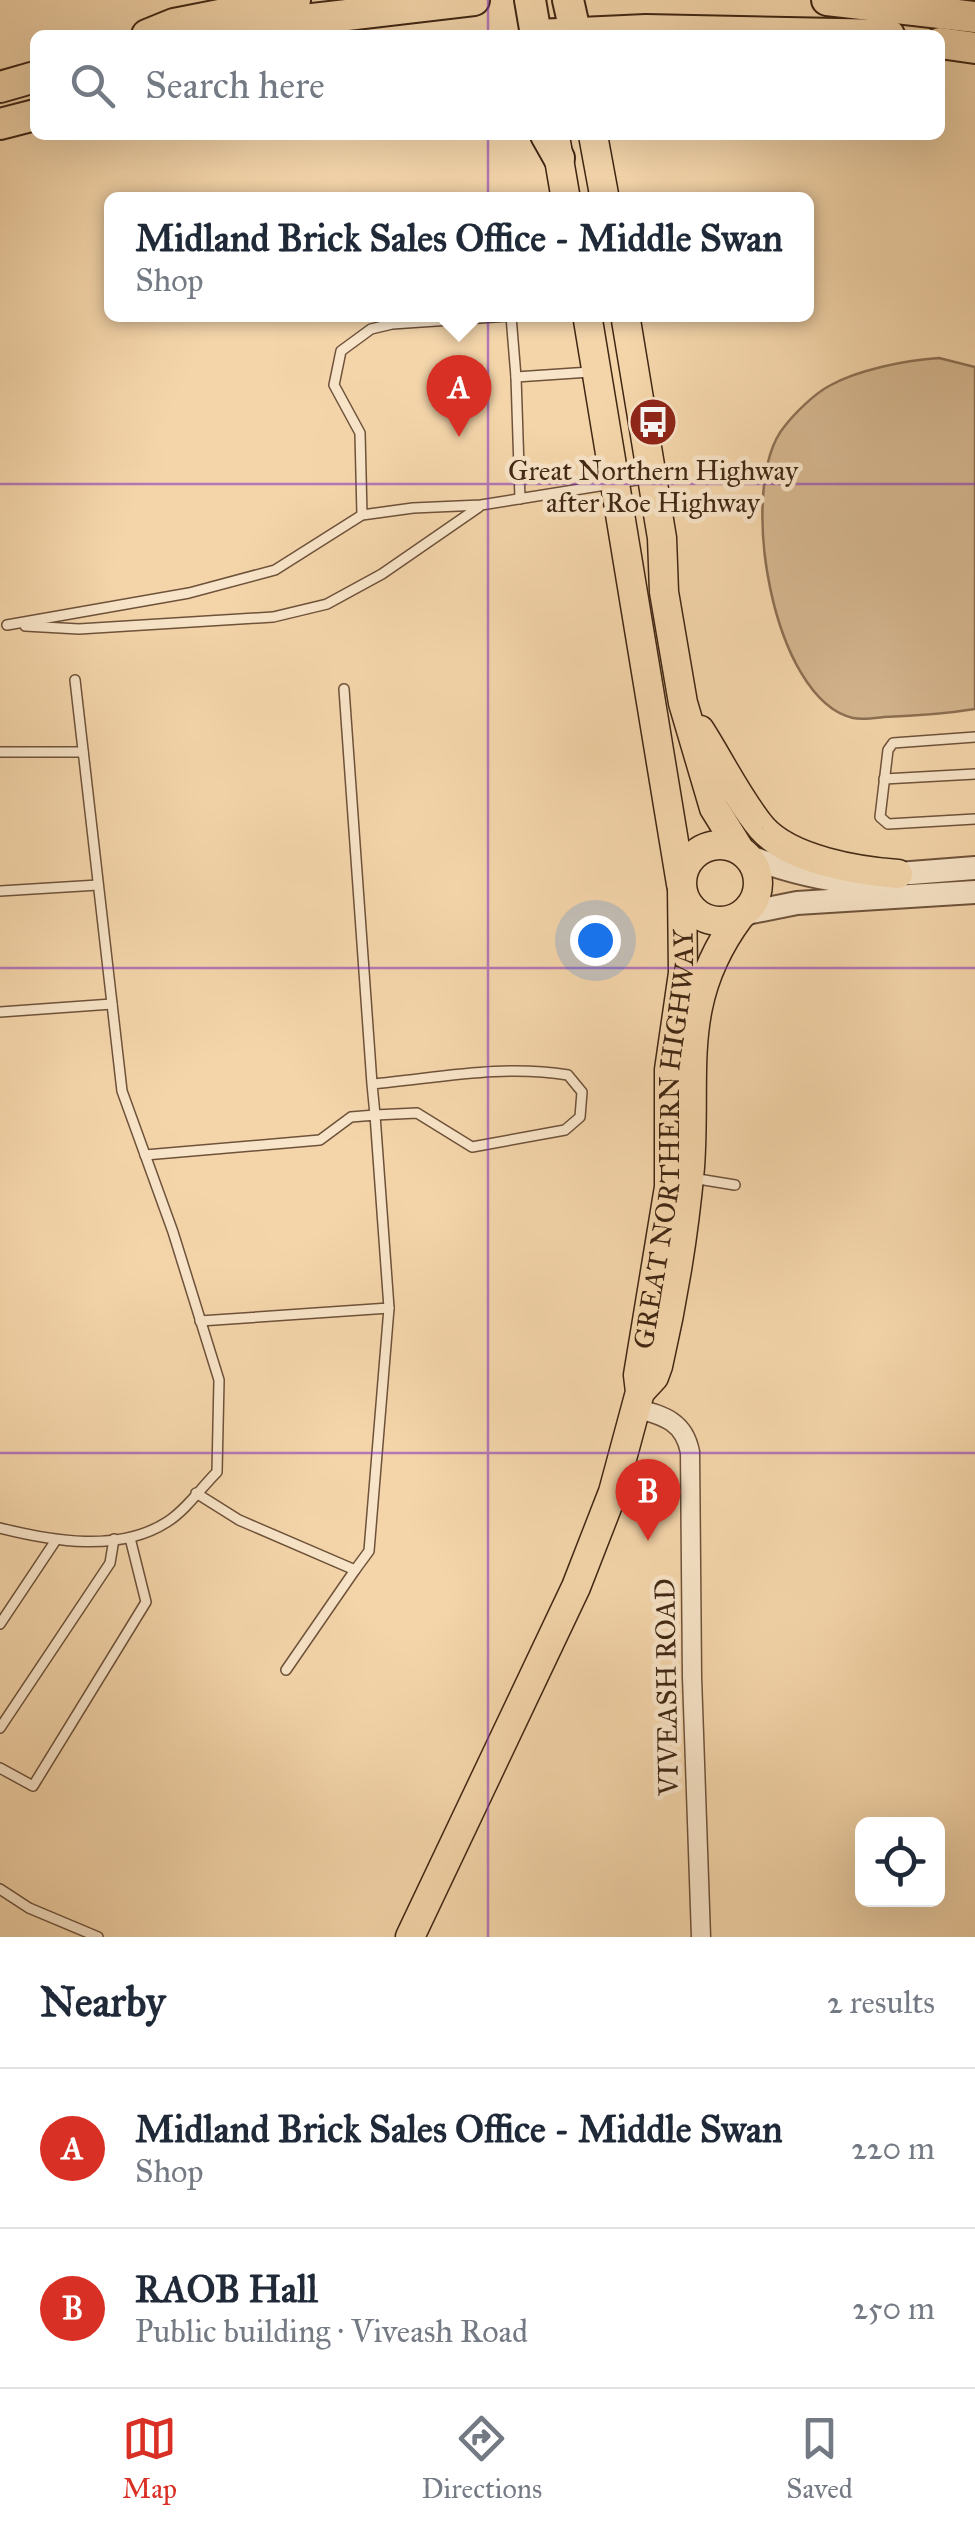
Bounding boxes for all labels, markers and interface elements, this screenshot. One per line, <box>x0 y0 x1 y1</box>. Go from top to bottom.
search box <box>30 30 945 140</box>
icon: search <box>65 58 120 113</box>
text: Search here <box>145 62 325 108</box>
popup <box>104 192 814 322</box>
text: Midland Brick Sales Office - Middle Swan <box>135 215 783 261</box>
text: Shop <box>135 261 204 300</box>
pin: A <box>426 354 492 437</box>
bus stop icon: Great Northern Highway after Roe Highway <box>627 396 679 448</box>
place label: Great Northern Highway after Roe Highway <box>508 453 799 520</box>
your location <box>570 915 621 966</box>
street label: GREAT NORTHERN HIGHWAY <box>626 928 702 1351</box>
pin: B <box>616 1458 680 1541</box>
street label: VIVEASH ROAD <box>647 1578 686 1797</box>
map controls <box>855 1817 945 1907</box>
button: locate <box>855 1817 945 1907</box>
text: Nearby <box>40 1976 165 2028</box>
text: 2 results <box>827 1983 935 2022</box>
text: Midland Brick Sales Office - Middle Swan <box>135 2106 783 2152</box>
text: A <box>62 2129 83 2168</box>
text: 220 m <box>851 2129 935 2168</box>
text: Shop <box>135 2152 203 2191</box>
text: RAOB Hall <box>135 2266 318 2312</box>
text: B <box>62 2289 83 2328</box>
text: 250 m <box>852 2289 935 2328</box>
text: Public building · Viveash Road <box>135 2312 528 2351</box>
tab: Map <box>122 2411 177 2506</box>
tab: Directions <box>421 2411 542 2506</box>
tab: Saved <box>786 2411 853 2506</box>

